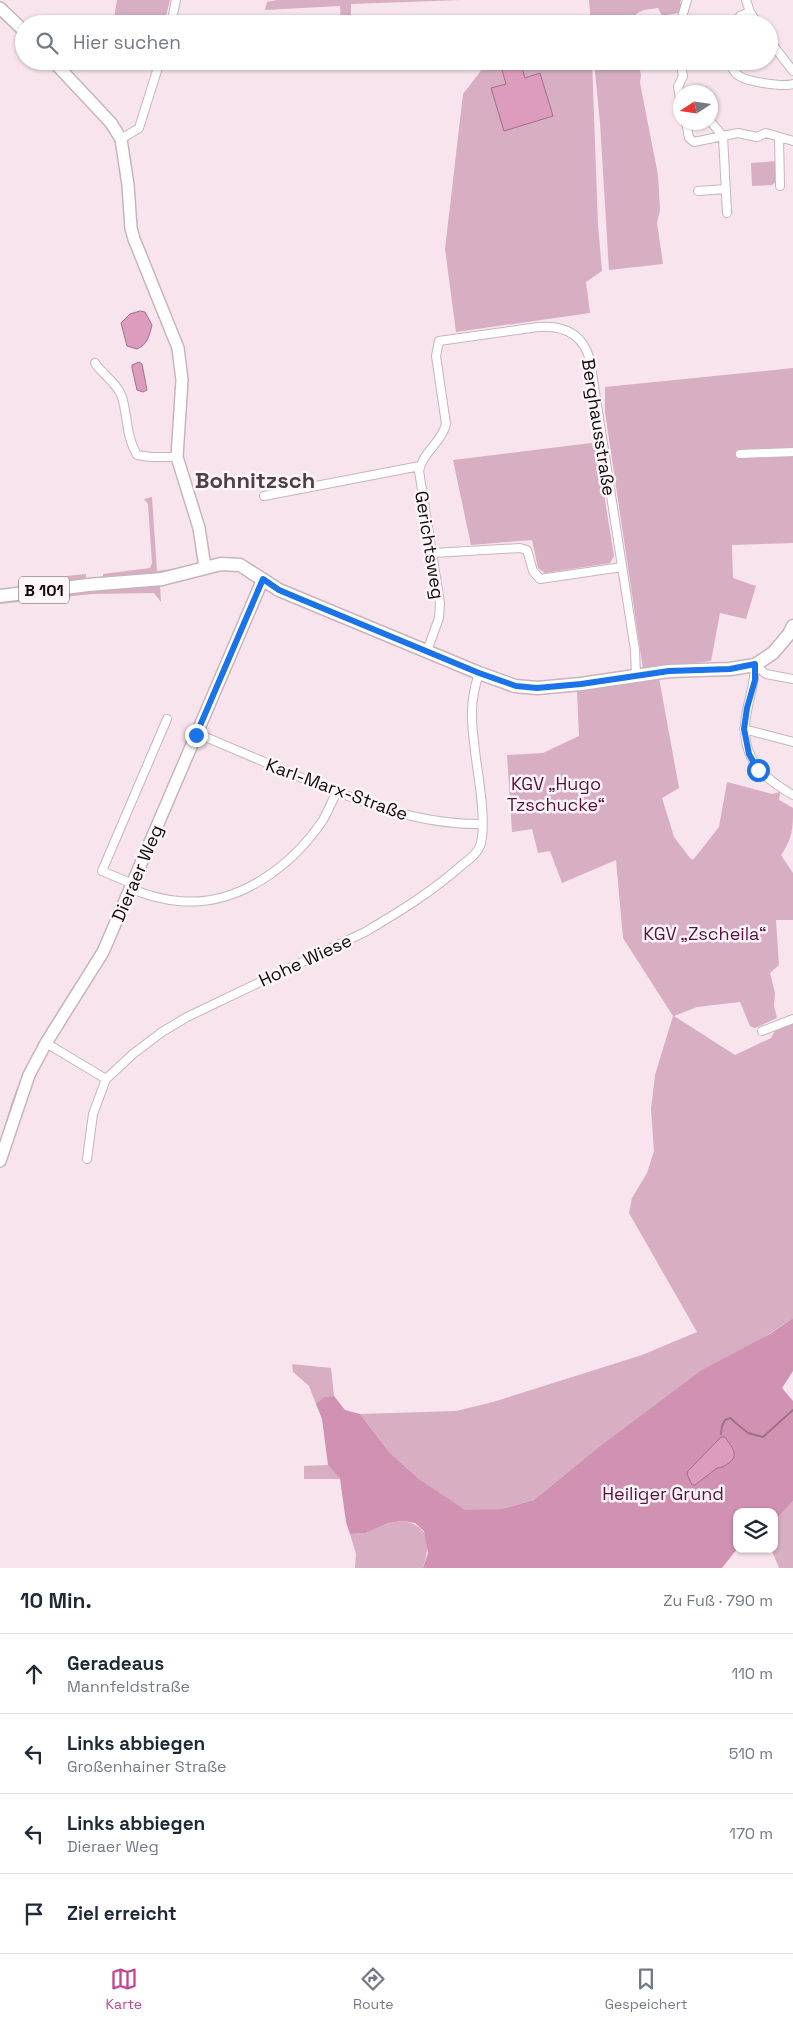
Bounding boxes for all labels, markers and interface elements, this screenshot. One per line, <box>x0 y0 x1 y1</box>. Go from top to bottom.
search box <box>15 15 778 70</box>
icon: search <box>33 29 61 57</box>
text: Hier suchen <box>73 30 181 55</box>
north arrow <box>673 85 718 130</box>
street label: Berghausstraße <box>577 357 621 497</box>
district label: Bohnitzsch <box>195 466 315 494</box>
street label: Gerichtsweg <box>410 489 450 601</box>
road number: B 101 <box>19 576 69 604</box>
route end <box>185 724 208 747</box>
street label: Karl-Marx-Straße <box>263 753 411 825</box>
route start <box>747 759 770 782</box>
park label: KGV „Hugo Tzschucke“ <box>507 772 605 816</box>
street label: Dieraer Weg <box>106 821 168 925</box>
park label: KGV „Zscheila“ <box>643 922 767 945</box>
street label: Hohe Wiese <box>255 928 355 992</box>
park label: Heiliger Grund <box>602 1482 724 1505</box>
map controls <box>733 1508 778 1553</box>
button: layers <box>733 1508 778 1553</box>
text: 10 Min. <box>20 1587 92 1614</box>
text: Zu Fuß · 790 m <box>663 1590 773 1611</box>
text: Geradeaus <box>67 1651 164 1676</box>
icon: ahead <box>20 1660 48 1688</box>
text: 110 m <box>731 1663 773 1684</box>
text: Mannfeldstraße <box>67 1676 190 1697</box>
text: Links abbiegen <box>67 1731 205 1756</box>
icon: left <box>20 1740 48 1768</box>
text: 510 m <box>729 1743 773 1764</box>
text: Großenhainer Straße <box>67 1756 227 1777</box>
text: Links abbiegen <box>67 1811 205 1836</box>
icon: left <box>20 1820 48 1848</box>
text: 170 m <box>729 1823 773 1844</box>
text: Dieraer Weg <box>67 1836 159 1857</box>
icon: arrive <box>20 1900 48 1928</box>
text: Ziel erreicht <box>67 1901 177 1926</box>
tab: Karte <box>106 1965 142 2013</box>
tab: Route <box>353 1965 394 2013</box>
tab: Gespeichert <box>605 1965 687 2013</box>

